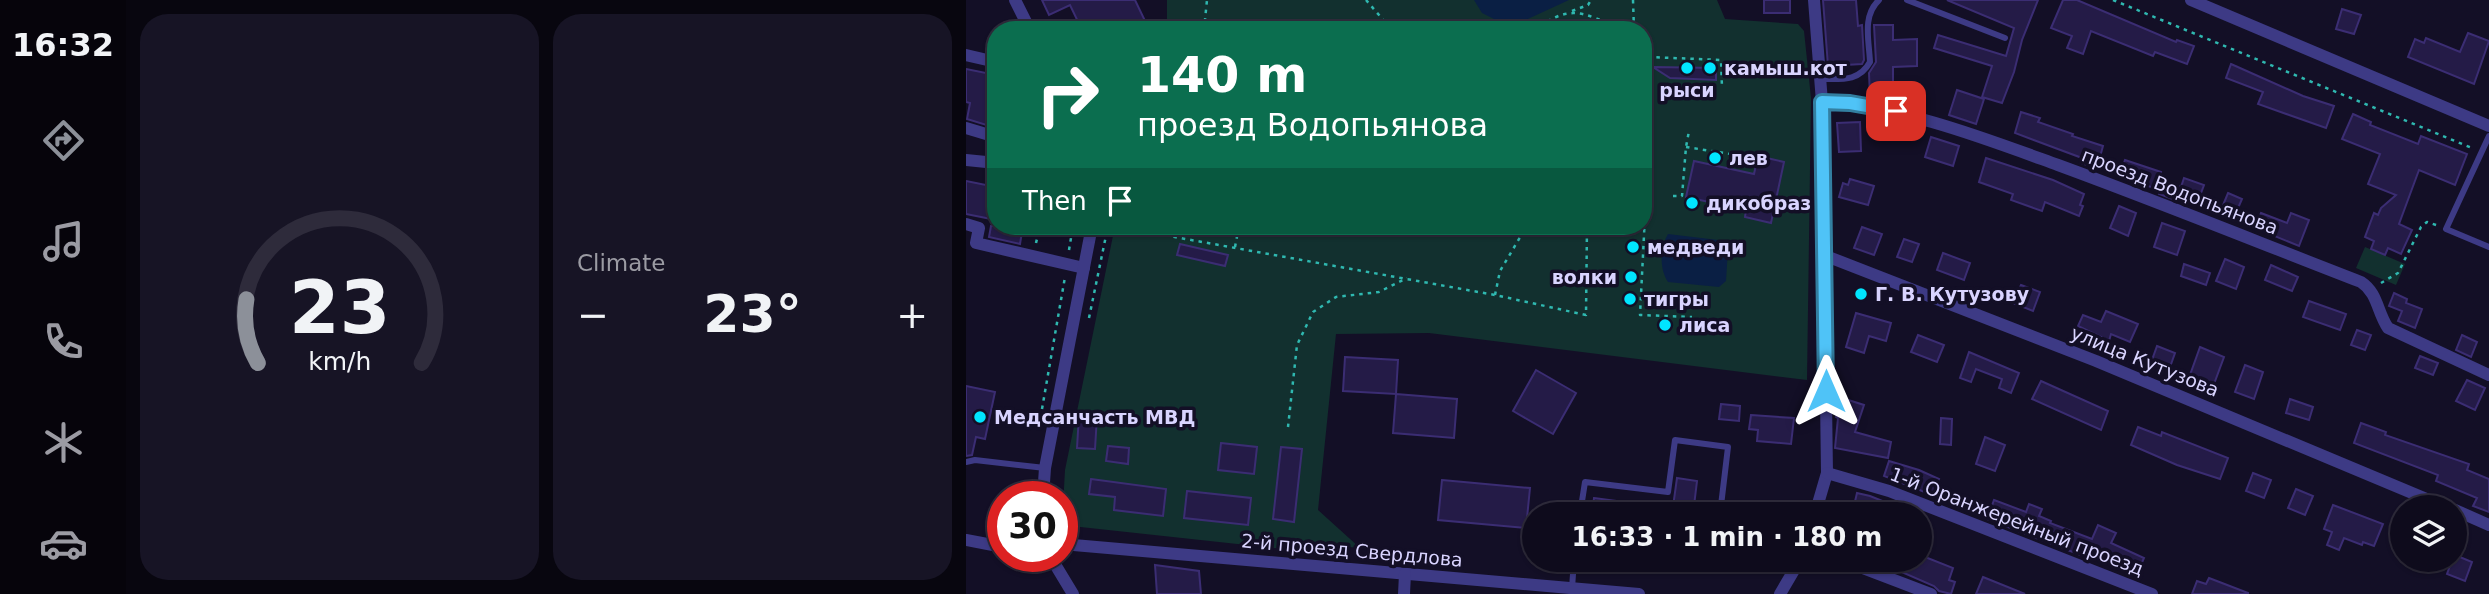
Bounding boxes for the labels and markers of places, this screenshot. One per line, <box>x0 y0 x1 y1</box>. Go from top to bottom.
place label: камыш.кот <box>1724 57 1847 79</box>
marker: рыси <box>1679 60 1695 76</box>
marker: камыш.кот <box>1702 60 1718 76</box>
place label: рыси <box>1659 79 1715 101</box>
pin <box>1866 81 1926 141</box>
place label: лев <box>1729 147 1768 169</box>
marker: лев <box>1707 150 1723 166</box>
place label: дикобраз <box>1706 192 1811 214</box>
marker: дикобраз <box>1684 195 1700 211</box>
place label: медведи <box>1647 236 1744 258</box>
marker: медведи <box>1625 239 1641 255</box>
place label: волки <box>1552 266 1617 288</box>
marker: волки <box>1623 269 1639 285</box>
place label: Г. В. Кутузову <box>1875 283 2030 305</box>
marker: Г. В. Кутузову <box>1853 286 1869 302</box>
place label: тигры <box>1644 288 1709 310</box>
marker: тигры <box>1622 291 1638 307</box>
place label: лиса <box>1679 314 1730 336</box>
marker: лиса <box>1657 317 1673 333</box>
place label: Медсанчасть МВД <box>994 406 1195 428</box>
marker: Медсанчасть МВД <box>972 409 988 425</box>

